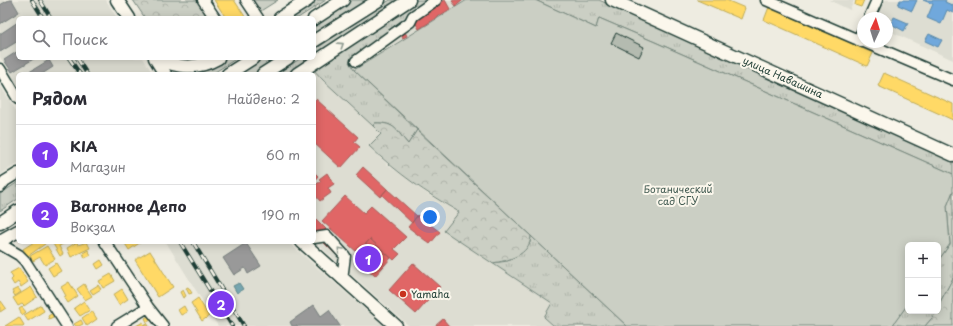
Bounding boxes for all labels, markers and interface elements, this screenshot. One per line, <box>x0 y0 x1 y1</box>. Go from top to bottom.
north arrow <box>857 12 893 48</box>
search box <box>16 16 316 60</box>
icon: search <box>30 27 52 49</box>
text: Поиск <box>62 27 108 50</box>
one-way arrow <box>337 42 344 50</box>
street label: улица Навашина <box>741 52 826 101</box>
text: Рядом <box>32 85 87 111</box>
text: Найдено: 2 <box>227 89 300 108</box>
text: KIA <box>70 134 98 157</box>
text: 1 <box>42 145 48 164</box>
text: 60 m <box>266 145 300 164</box>
text: Магазин <box>70 157 126 176</box>
park label: Ботанический сад СГУ <box>644 181 713 208</box>
text: Вагонное Депо <box>70 194 186 217</box>
text: 2 <box>40 205 50 224</box>
text: 190 m <box>261 205 300 224</box>
your location <box>420 207 440 227</box>
text: Вокзал <box>70 217 115 236</box>
map controls <box>905 242 941 314</box>
button: + <box>905 242 941 278</box>
pin: 1 <box>355 244 381 274</box>
one-way arrow <box>337 247 344 254</box>
button: − <box>905 278 941 314</box>
place label: Yamaha <box>411 286 450 301</box>
pin: 2 <box>208 289 234 319</box>
marker: Yamaha <box>398 289 408 299</box>

